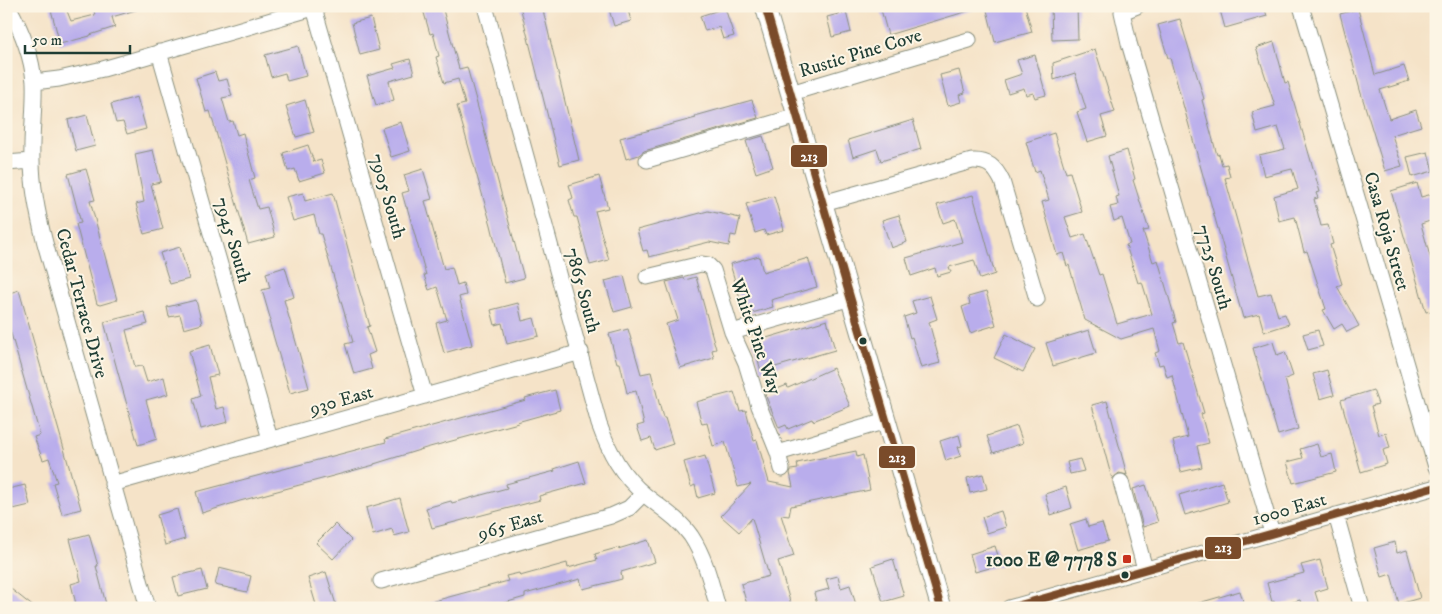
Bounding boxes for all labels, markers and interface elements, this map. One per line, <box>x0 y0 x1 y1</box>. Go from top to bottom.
scale bar <box>25 22 130 54</box>
street label: Rustic Pine Cove <box>796 24 925 83</box>
text: 50 m <box>32 31 62 50</box>
line badge: 213 <box>790 144 828 168</box>
text: 213 <box>800 148 818 166</box>
street label: 7905 South <box>364 151 411 242</box>
street label: Casa Roja Street <box>1359 169 1415 294</box>
street label: 7945 South <box>209 195 256 286</box>
street label: 7725 South <box>1190 222 1237 313</box>
street label: Cedar Terrace Drive <box>50 226 113 381</box>
street label: 7865 South <box>560 245 605 336</box>
street label: White Pine Way <box>725 274 787 399</box>
unlabelled marker <box>858 336 868 346</box>
street label: 930 East <box>306 380 376 421</box>
line badge: 213 <box>878 445 916 469</box>
text: 213 <box>888 449 906 467</box>
street label: 1000 East <box>1250 488 1329 531</box>
street label: 965 East <box>474 505 546 546</box>
line badge: 213 <box>1204 536 1242 560</box>
text: 213 <box>1214 539 1232 557</box>
place label: 1000 E @ 7778 S <box>986 549 1117 572</box>
marker: 1000 E @ 7778 S <box>1121 553 1133 565</box>
unlabelled marker <box>1120 570 1130 580</box>

